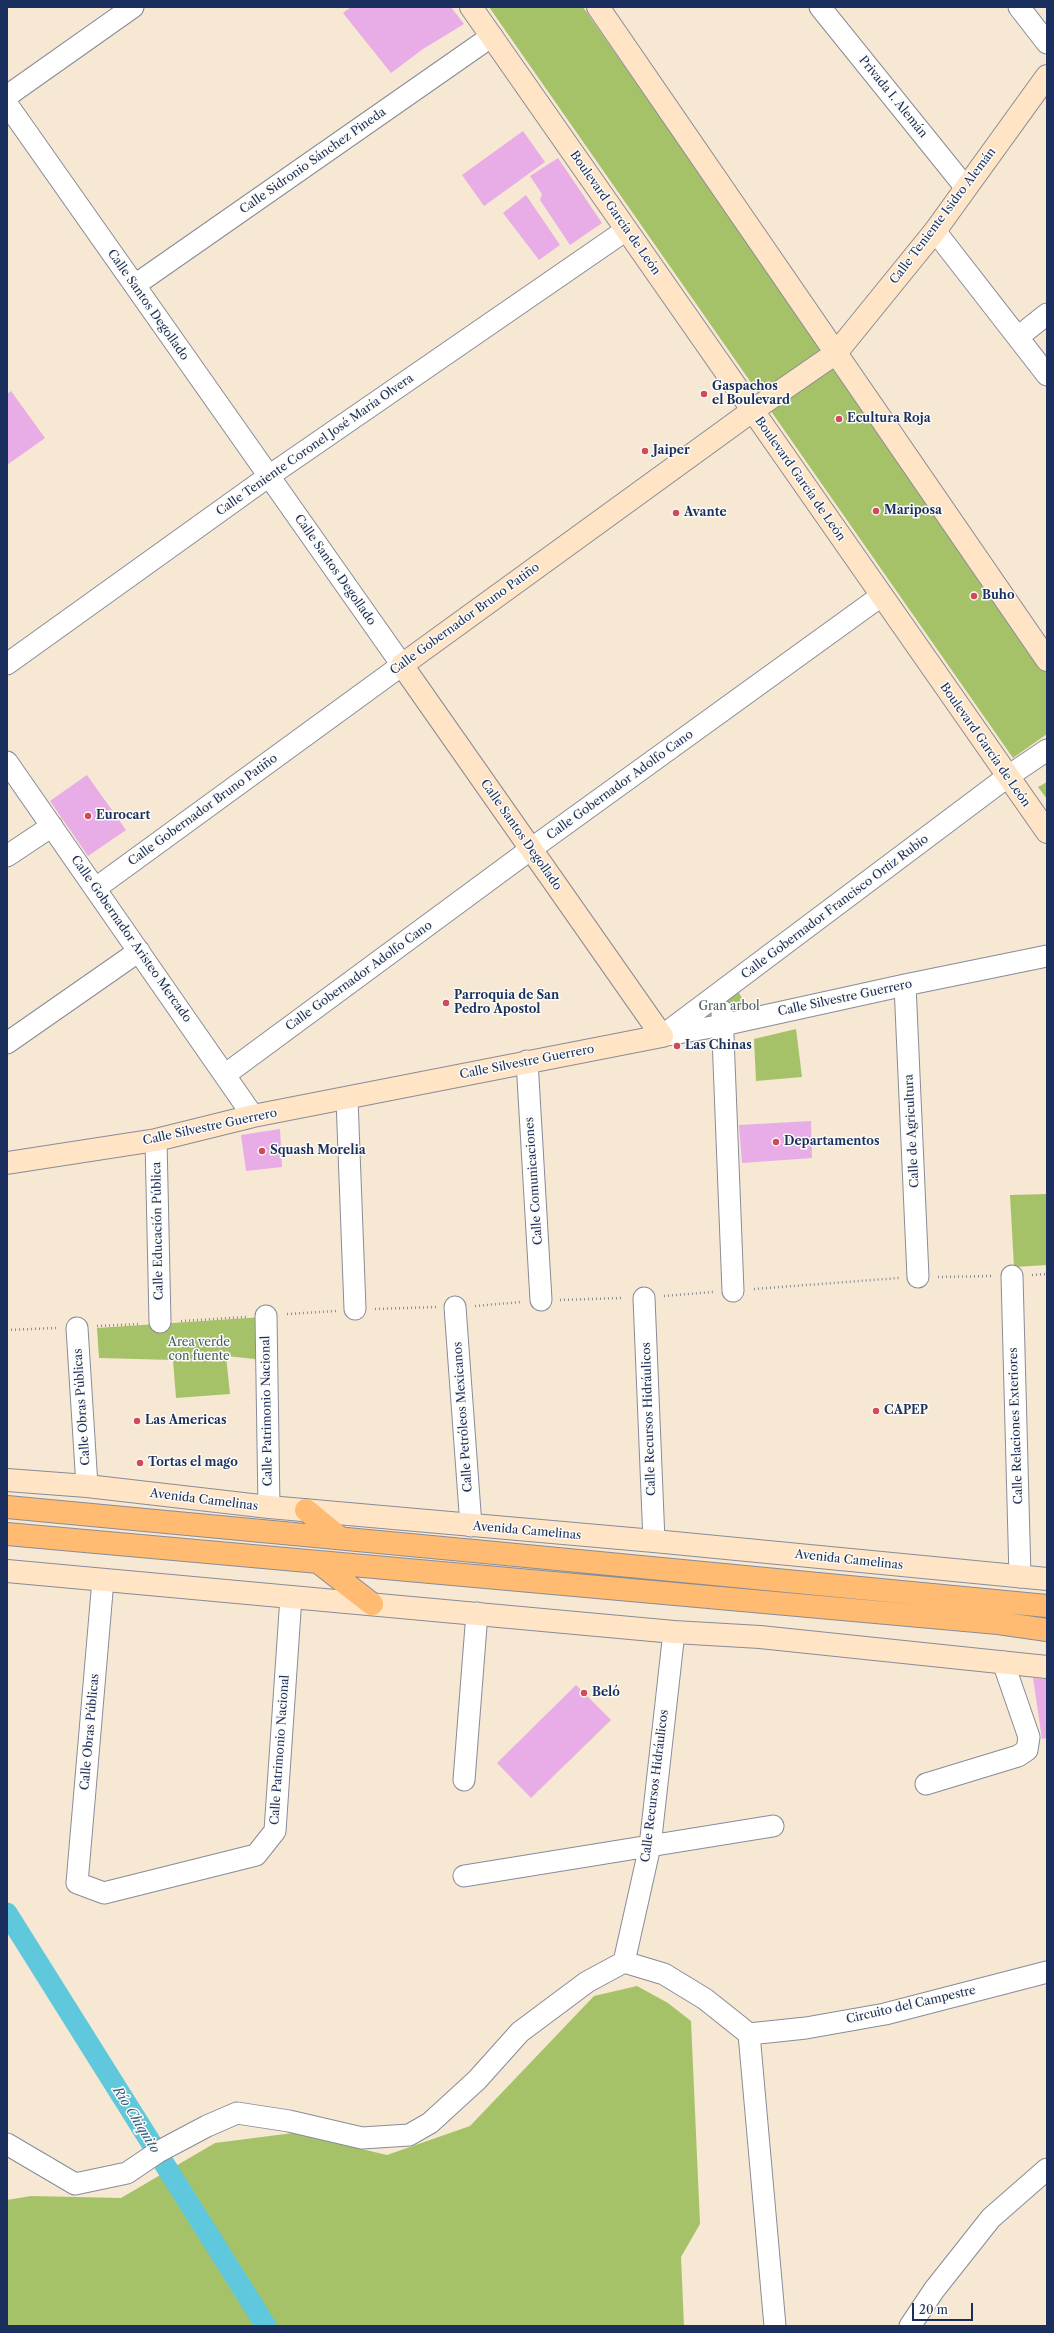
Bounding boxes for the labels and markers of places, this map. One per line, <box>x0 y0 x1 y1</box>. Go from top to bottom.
place label: Gaspachos el Boulevard <box>712 380 790 408</box>
marker: Gaspachos el Boulevard <box>699 389 709 399</box>
place label: Ecultura Roja <box>847 412 931 426</box>
marker: Ecultura Roja <box>834 414 844 424</box>
place label: Jaiper <box>653 444 690 458</box>
marker: Jaiper <box>640 446 650 456</box>
place label: Mariposa <box>884 504 942 518</box>
place label: Avante <box>684 506 727 520</box>
marker: Mariposa <box>871 506 881 516</box>
marker: Avante <box>671 508 681 518</box>
place label: Buho <box>982 589 1015 603</box>
marker: Buho <box>969 591 979 601</box>
place label: Eurocart <box>96 809 150 823</box>
marker: Eurocart <box>83 811 93 821</box>
place label: Parroquia de San Pedro Apostol <box>454 989 559 1017</box>
marker: Parroquia de San Pedro Apostol <box>441 998 451 1008</box>
place label: Las Chinas <box>685 1039 752 1053</box>
marker: Las Chinas <box>672 1041 682 1051</box>
place label: Departamentos <box>784 1135 880 1149</box>
marker: Departamentos <box>771 1137 781 1147</box>
place label: Squash Morelia <box>270 1144 366 1158</box>
marker: Squash Morelia <box>257 1146 267 1156</box>
place label: CAPEP <box>884 1404 928 1418</box>
marker: CAPEP <box>871 1406 881 1416</box>
place label: Las Americas <box>145 1414 227 1428</box>
marker: Las Americas <box>132 1416 142 1426</box>
place label: Tortas el mago <box>148 1456 238 1470</box>
marker: Tortas el mago <box>135 1458 145 1468</box>
place label: Beló <box>592 1686 620 1700</box>
marker: Beló <box>579 1688 589 1698</box>

